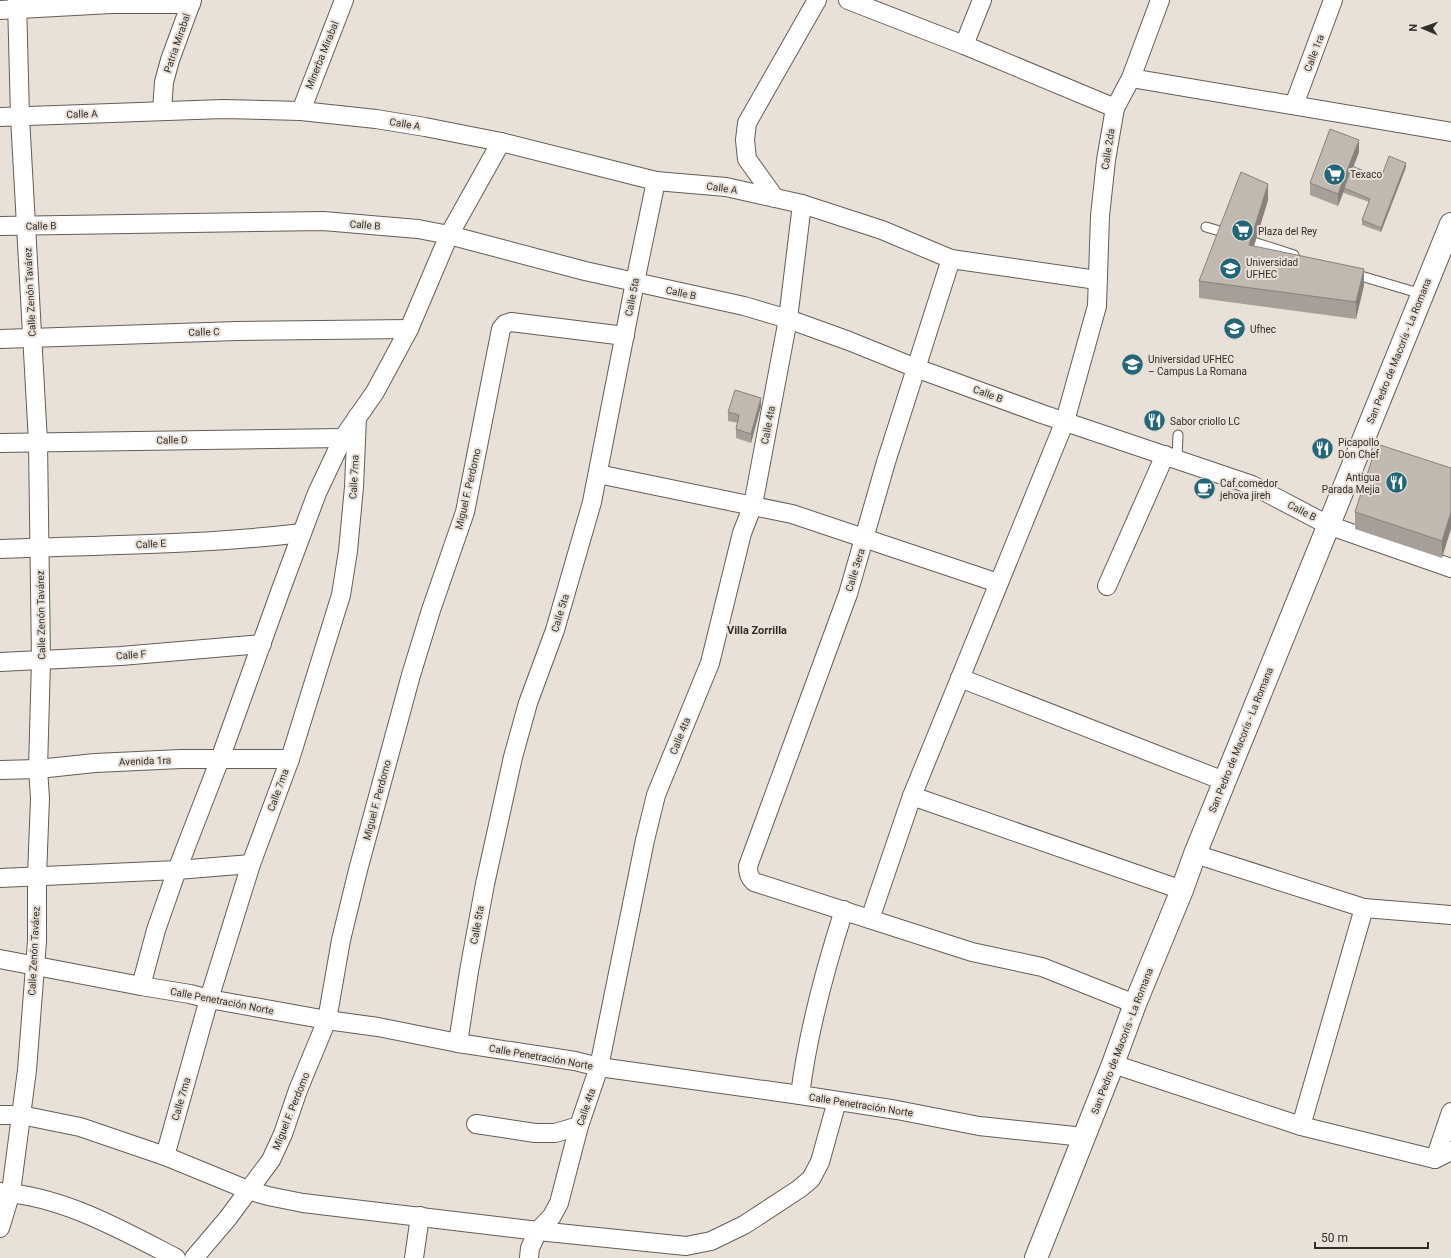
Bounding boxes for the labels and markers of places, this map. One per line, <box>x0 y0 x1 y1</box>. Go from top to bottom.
supermarket icon: Texaco <box>1321 161 1347 187</box>
place label: Texaco <box>1350 169 1382 180</box>
supermarket icon: Plaza del Rey <box>1229 218 1255 244</box>
place label: Plaza del Rey <box>1258 226 1317 237</box>
school or university icon: Universidad UFHEC <box>1218 255 1244 281</box>
place label: Universidad UFHEC <box>1246 257 1298 280</box>
school or university icon: Ufhec <box>1222 316 1248 342</box>
place label: Ufhec <box>1250 324 1276 335</box>
school or university icon: Universidad UFHEC – Campus La Romana <box>1120 352 1146 378</box>
place label: Universidad UFHEC – Campus La Romana <box>1148 354 1247 377</box>
restaurant icon: Sabor criollo LC <box>1142 408 1168 434</box>
place label: Sabor criollo LC <box>1170 416 1240 427</box>
restaurant icon: Picapollo Don Chef <box>1309 435 1335 461</box>
place label: Picapollo Don Chef <box>1338 437 1380 460</box>
restaurant icon: Antigua Parada Mejia <box>1383 470 1409 496</box>
place label: Antigua Parada Mejia <box>1322 472 1380 495</box>
cafe icon: Caf.comedor jehova jireh <box>1192 476 1218 502</box>
place label: Caf.comedor jehova jireh <box>1219 478 1278 501</box>

